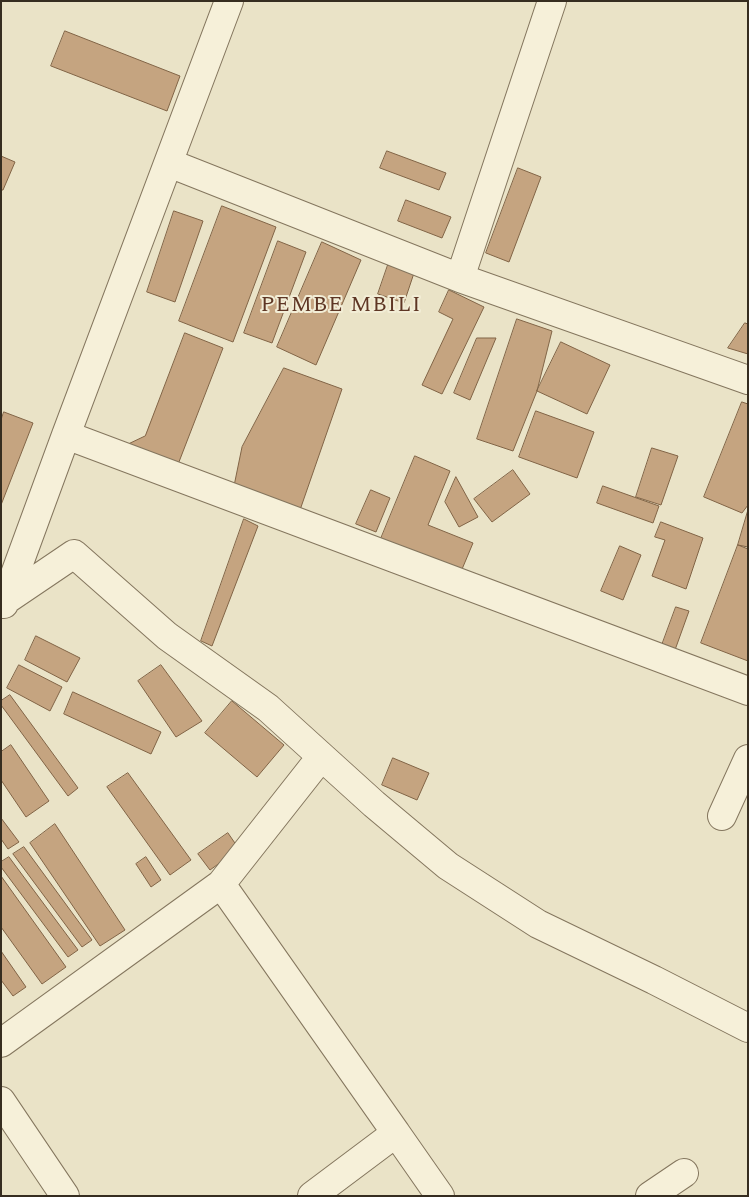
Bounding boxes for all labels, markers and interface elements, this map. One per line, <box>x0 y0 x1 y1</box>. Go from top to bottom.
district label: PEMBE MBILI <box>259 294 423 320</box>

